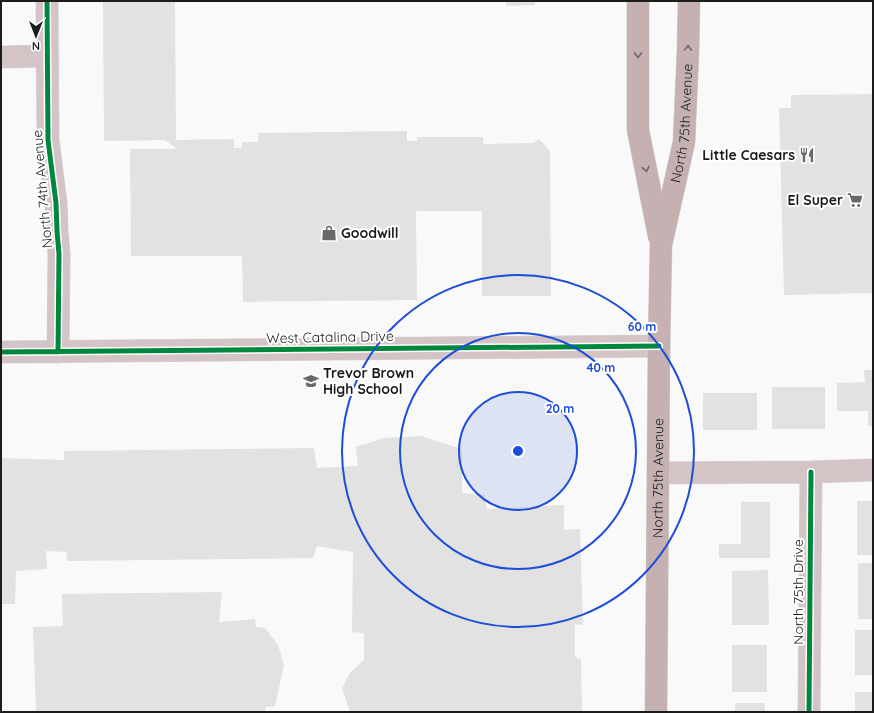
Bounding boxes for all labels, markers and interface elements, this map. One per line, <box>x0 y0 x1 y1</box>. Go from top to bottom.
north arrow <box>16 16 56 56</box>
text: N <box>32 39 40 53</box>
one-way arrow <box>684 45 692 51</box>
one-way arrow <box>634 52 642 58</box>
street label: North 75th Avenue <box>666 63 696 184</box>
street label: North 74th Avenue <box>28 129 56 249</box>
place label: Little Caesars <box>702 146 795 164</box>
restaurant icon: Little Caesars <box>798 146 816 164</box>
one-way arrow <box>641 166 650 172</box>
place label: El Super <box>788 191 843 209</box>
supermarket icon: El Super <box>846 191 864 209</box>
shop icon: Goodwill <box>320 224 338 242</box>
place label: Goodwill <box>341 224 399 242</box>
text: 60 m <box>628 319 656 334</box>
street label: West Catalina Drive <box>266 327 394 347</box>
text: 40 m <box>587 360 615 375</box>
place label: Trevor Brown High School <box>323 364 414 398</box>
school or university icon: Trevor Brown High School <box>302 372 320 390</box>
text: 20 m <box>546 401 574 416</box>
street label: North 75th Avenue <box>648 418 667 538</box>
centre of rings <box>511 444 525 458</box>
street label: North 75th Drive <box>789 539 807 645</box>

